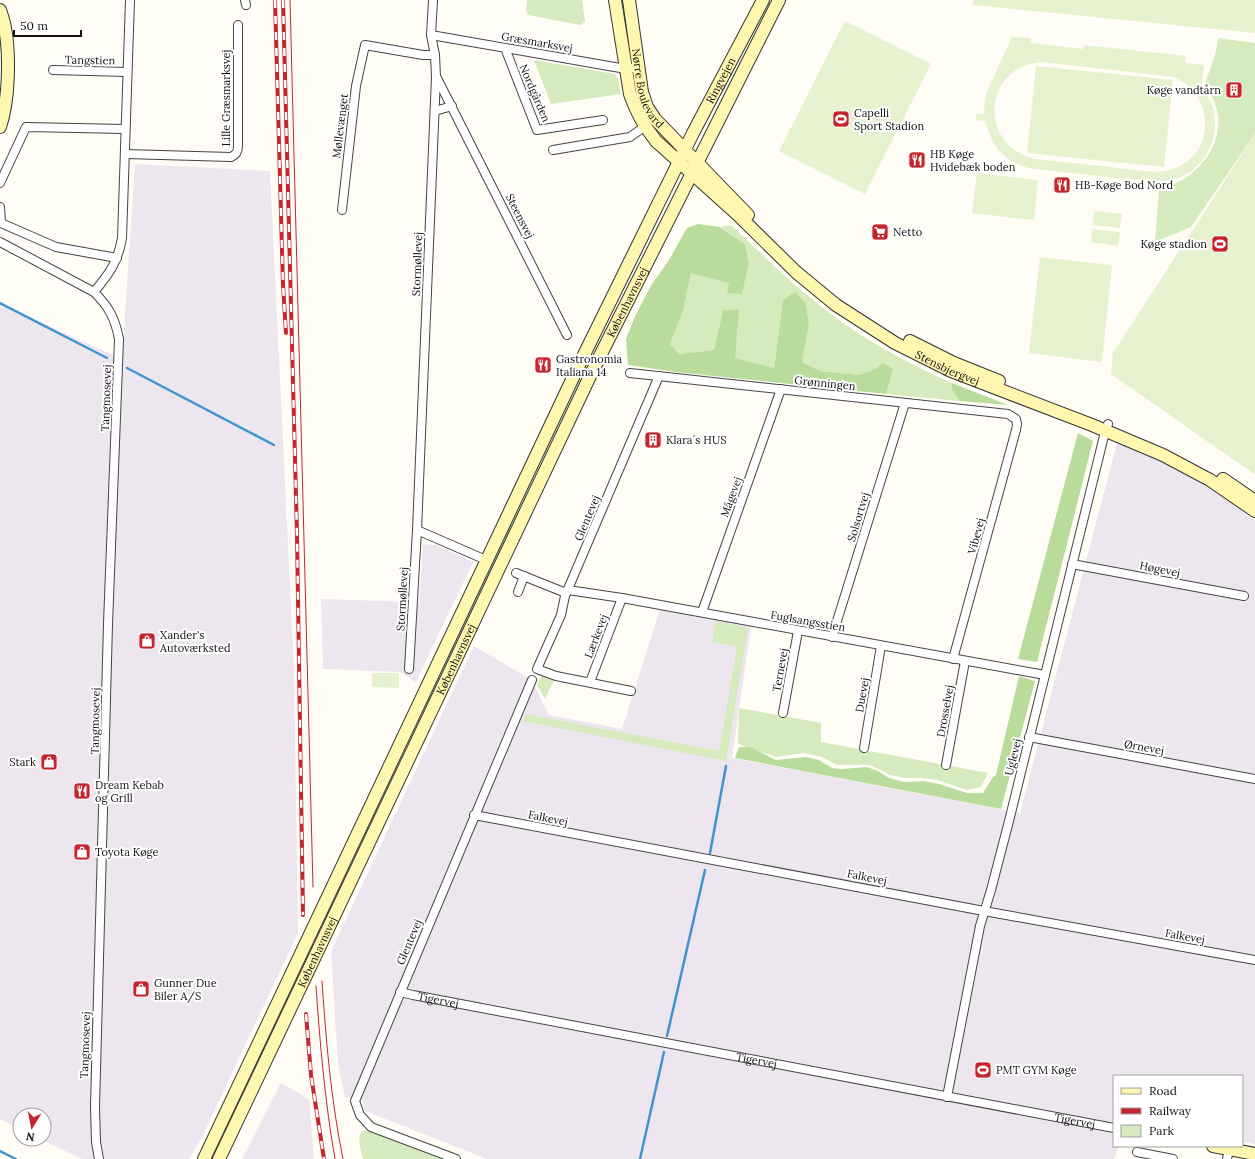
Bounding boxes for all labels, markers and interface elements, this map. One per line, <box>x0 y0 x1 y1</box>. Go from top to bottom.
scale bar <box>14 12 81 38</box>
text: 50 m <box>20 18 48 33</box>
street label: Græsmarksvej <box>500 29 574 55</box>
street label: Nørre Boulevard <box>629 47 667 131</box>
street label: Lille Græsmarksvej <box>219 50 233 146</box>
street label: Tangstien <box>65 53 116 67</box>
street label: Ringvejen <box>703 55 739 106</box>
street label: Nordgården <box>517 62 554 124</box>
building icon: Køge vandtårn <box>1224 80 1244 100</box>
place label: Køge vandtårn <box>1147 83 1221 97</box>
street label: Møllevænget <box>329 92 351 159</box>
place label: Capelli Sport Stadion <box>854 106 924 133</box>
sports icon: Capelli Sport Stadion <box>831 109 851 129</box>
place label: HB Køge Hvidebæk boden <box>930 147 1016 174</box>
restaurant icon: HB Køge Hvidebæk boden <box>907 150 927 170</box>
restaurant icon: HB-Køge Bod Nord <box>1052 175 1072 195</box>
place label: HB-Køge Bod Nord <box>1075 178 1173 192</box>
street label: Steensvej <box>503 191 537 241</box>
supermarket icon: Netto <box>870 222 890 242</box>
place label: Netto <box>893 225 922 239</box>
street label: Stormøllevej <box>409 232 425 296</box>
sports icon: Køge stadion <box>1210 234 1230 254</box>
place label: Køge stadion <box>1141 237 1207 251</box>
street label: Københavnsvej <box>604 265 651 340</box>
street label: Stensbjergvej <box>913 347 981 388</box>
place label: Gastronomia Italiana 14 <box>556 352 623 379</box>
restaurant icon: Gastronomia Italiana 14 <box>533 355 553 375</box>
street label: Tangmosevej <box>98 364 114 432</box>
street label: Grønningen <box>794 373 857 393</box>
building icon: Klara´s HUS <box>643 430 663 450</box>
place label: Klara´s HUS <box>666 433 726 447</box>
street label: Mågevej <box>717 475 745 519</box>
street label: Solsortvej <box>844 491 872 543</box>
street label: Glentevej <box>571 493 603 543</box>
street label: Vibevej <box>964 516 988 557</box>
street label: Høgevej <box>1139 558 1182 580</box>
street label: Stormøllevej <box>393 566 411 631</box>
street label: Fuglsangsstien <box>770 608 847 635</box>
street label: Lærkevej <box>581 612 611 660</box>
street label: Københavnsvej <box>433 622 479 697</box>
place label: Xander's Autoværksted <box>159 628 231 655</box>
shop icon: Xander's Autoværksted <box>137 631 157 651</box>
street label: Ternevej <box>769 647 791 693</box>
street label: Duevej <box>852 676 872 713</box>
street label: Drosselvej <box>934 684 956 738</box>
street label: Tangmosevej <box>87 687 103 755</box>
street label: Uglevej <box>1002 737 1024 777</box>
street label: Ørnevej <box>1123 737 1165 757</box>
shop icon: Stark <box>39 752 59 772</box>
place label: Stark <box>9 755 36 769</box>
place label: Dream Kebab og Grill <box>95 778 164 805</box>
restaurant icon: Dream Kebab og Grill <box>72 781 92 801</box>
street label: Falkevej <box>527 807 569 829</box>
shop icon: Toyota Køge <box>72 842 92 862</box>
place label: Toyota Køge <box>95 845 159 859</box>
street label: Falkevej <box>846 866 888 888</box>
street label: Københavnsvej <box>294 914 340 990</box>
street label: Glentevej <box>393 917 425 967</box>
street label: Falkevej <box>1164 926 1206 946</box>
place label: Gunner Due Biler A/S <box>154 976 217 1004</box>
shop icon: Gunner Due Biler A/S <box>131 979 151 999</box>
street label: Tigervej <box>417 989 460 1011</box>
street label: Tangmosevej <box>77 1011 93 1079</box>
street label: Tigervej <box>735 1049 778 1071</box>
sports icon: PMT GYM Køge <box>973 1060 993 1080</box>
place label: PMT GYM Køge <box>996 1063 1077 1077</box>
legend <box>1113 1075 1243 1147</box>
text: Road <box>1149 1083 1177 1098</box>
text: Railway <box>1149 1103 1192 1118</box>
north arrow <box>12 1107 52 1147</box>
street label: Tigervej <box>1053 1110 1097 1131</box>
text: Park <box>1149 1123 1175 1138</box>
text: N <box>24 1129 36 1144</box>

